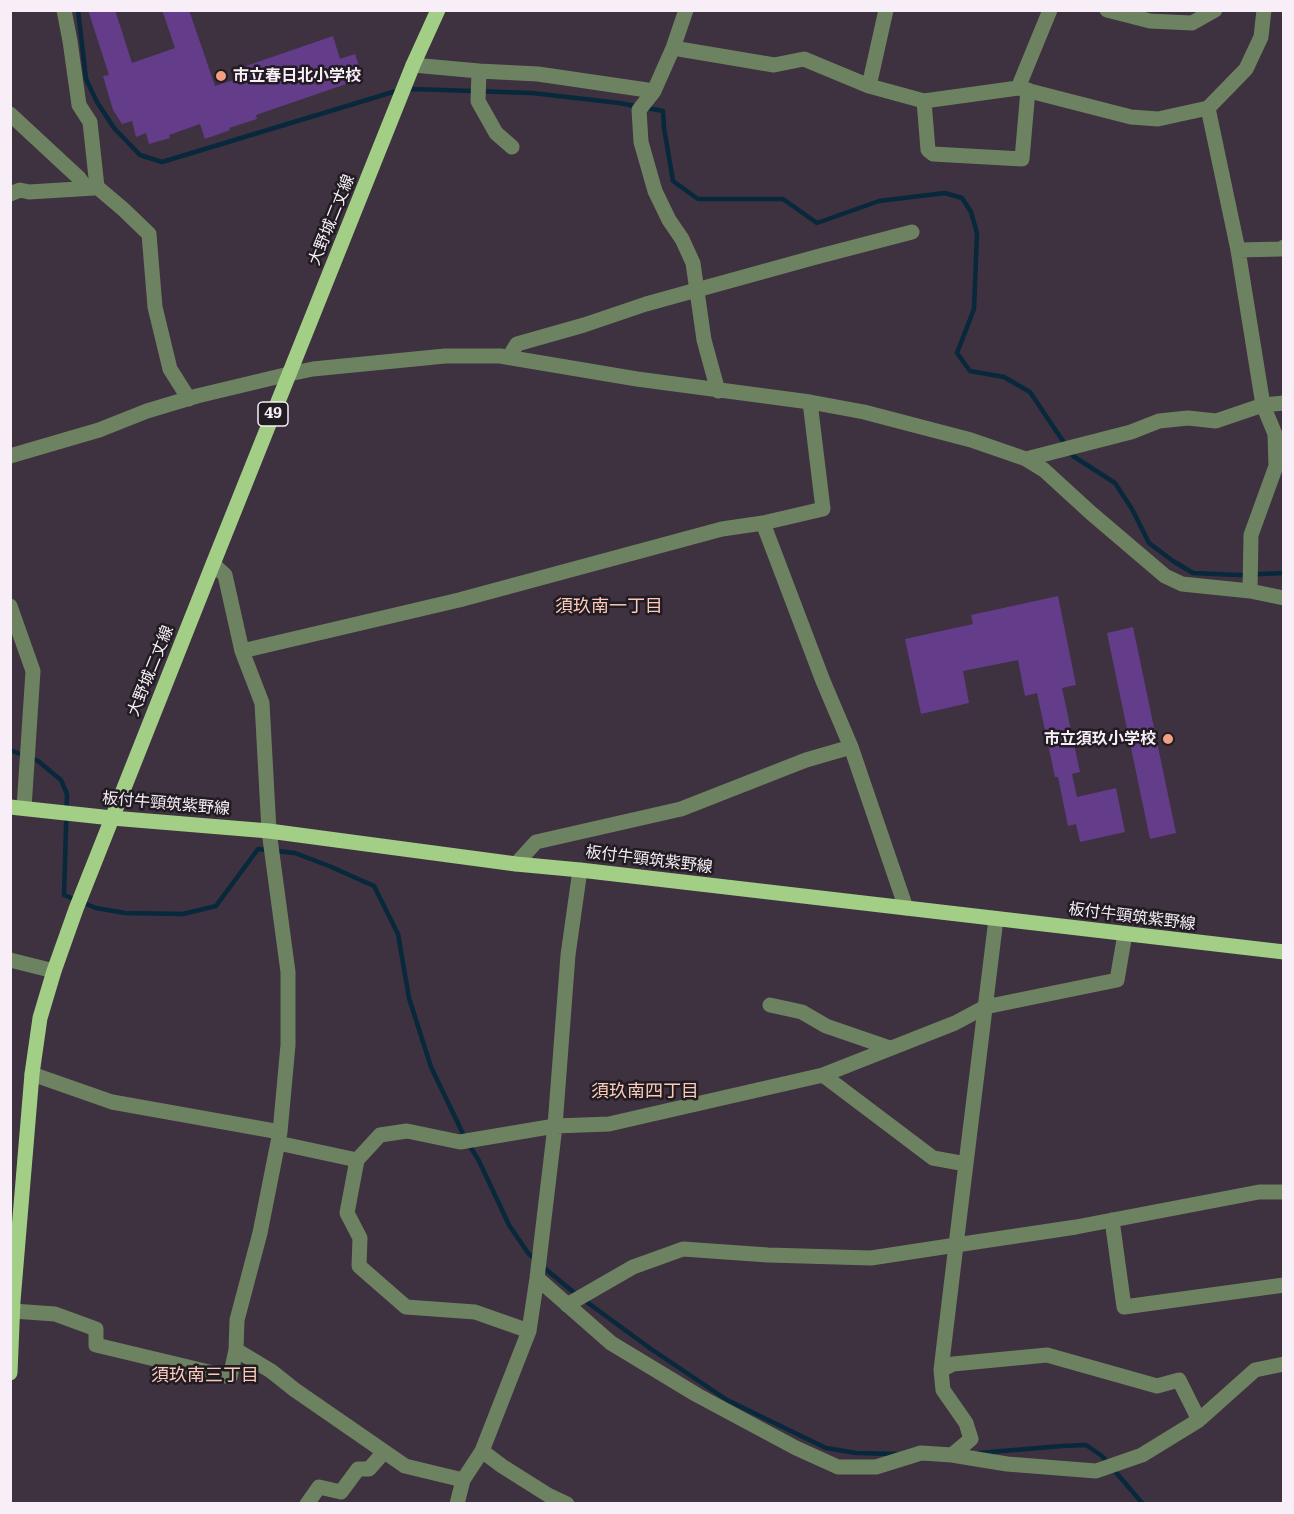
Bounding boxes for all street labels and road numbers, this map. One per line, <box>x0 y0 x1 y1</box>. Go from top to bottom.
street label: 大野城二丈線 <box>305 172 359 268</box>
road number: 49 <box>258 402 288 426</box>
street label: 大野城二丈線 <box>124 623 178 719</box>
street label: 板付牛頸筑紫野線 <box>101 789 231 819</box>
street label: 板付牛頸筑紫野線 <box>584 843 714 877</box>
street label: 板付牛頸筑紫野線 <box>1067 900 1197 934</box>

